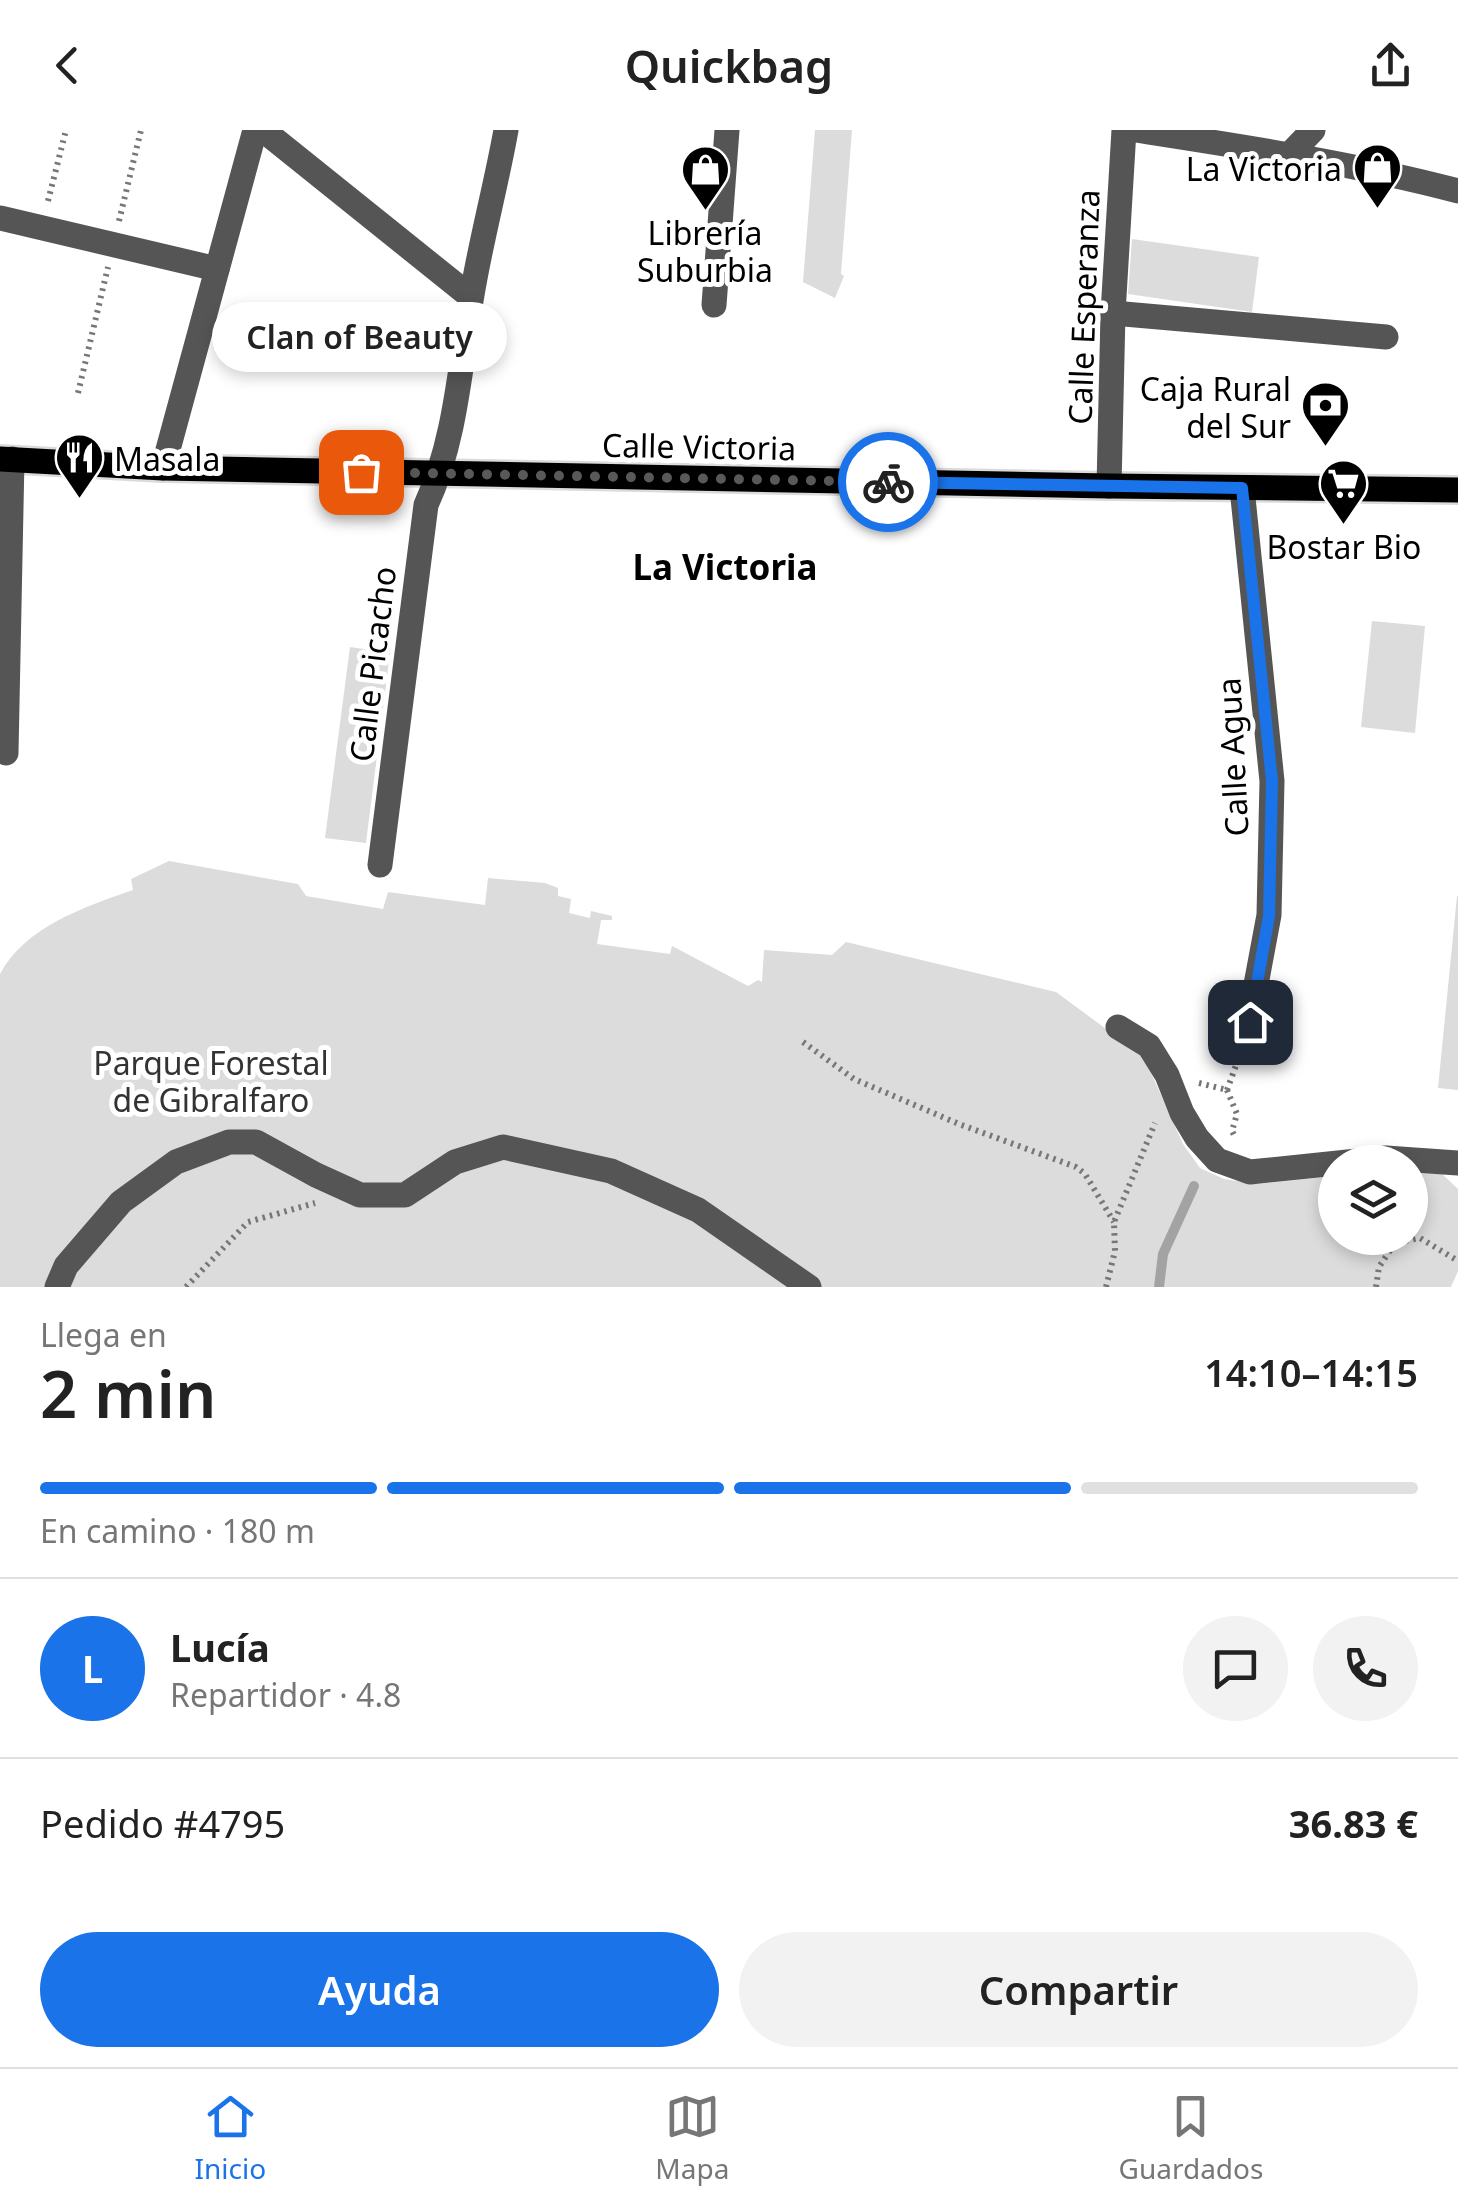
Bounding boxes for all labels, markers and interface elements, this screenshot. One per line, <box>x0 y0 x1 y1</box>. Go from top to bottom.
text: Quickbag <box>625 35 833 96</box>
icon: back <box>40 38 95 93</box>
icon: share <box>1363 38 1418 93</box>
shop icon: La Victoria <box>1351 142 1403 210</box>
shop icon: Librería Suburbia <box>679 143 731 211</box>
place label: La Victoria <box>1186 147 1342 190</box>
street label: Calle Esperanza <box>1057 189 1109 425</box>
place label: Librería Suburbia <box>637 211 773 291</box>
callout: Clan of Beauty <box>214 302 508 372</box>
text: Clan of Beauty <box>246 315 473 358</box>
place label: Caja Rural del Sur <box>1140 367 1291 447</box>
bank icon: Caja Rural del Sur <box>1300 380 1352 448</box>
street label: Calle Victoria <box>602 423 796 469</box>
pin <box>319 430 404 515</box>
restaurant icon: Masala <box>53 432 105 500</box>
courier <box>838 432 938 532</box>
place label: Masala <box>114 437 220 480</box>
icon: bag <box>334 445 389 500</box>
icon: bike <box>861 455 916 510</box>
supermarket icon: Bostar Bio <box>1318 458 1370 526</box>
place label: Bostar Bio <box>1267 525 1421 568</box>
district label: La Victoria <box>632 543 818 590</box>
street label: Calle Picacho <box>339 564 405 764</box>
street label: Calle Agua <box>1206 677 1258 837</box>
pin <box>1208 980 1293 1065</box>
icon: home <box>1223 995 1278 1050</box>
park label: Parque Forestal de Gibralfaro <box>93 1041 329 1121</box>
map controls <box>1318 1145 1428 1255</box>
button: layers <box>1318 1145 1428 1255</box>
text: Llega en <box>40 1313 167 1356</box>
text: 14:10–14:15 <box>1204 1346 1418 1398</box>
text: 2 min <box>40 1349 216 1437</box>
text: En camino · 180 m <box>40 1509 315 1552</box>
button: chat <box>1183 1616 1288 1721</box>
button: phone <box>1313 1616 1418 1721</box>
text: Lucía <box>170 1621 270 1673</box>
text: L <box>82 1642 103 1694</box>
text: Repartidor · 4.8 <box>170 1673 401 1716</box>
text: Pedido #4795 <box>40 1797 285 1849</box>
text: 36.83 € <box>1289 1797 1418 1849</box>
button: Ayuda <box>40 1932 719 2047</box>
button: Compartir <box>739 1932 1418 2047</box>
tab: Inicio <box>195 2089 266 2187</box>
tab: Mapa <box>655 2089 729 2187</box>
tab: Guardados <box>1119 2089 1263 2187</box>

